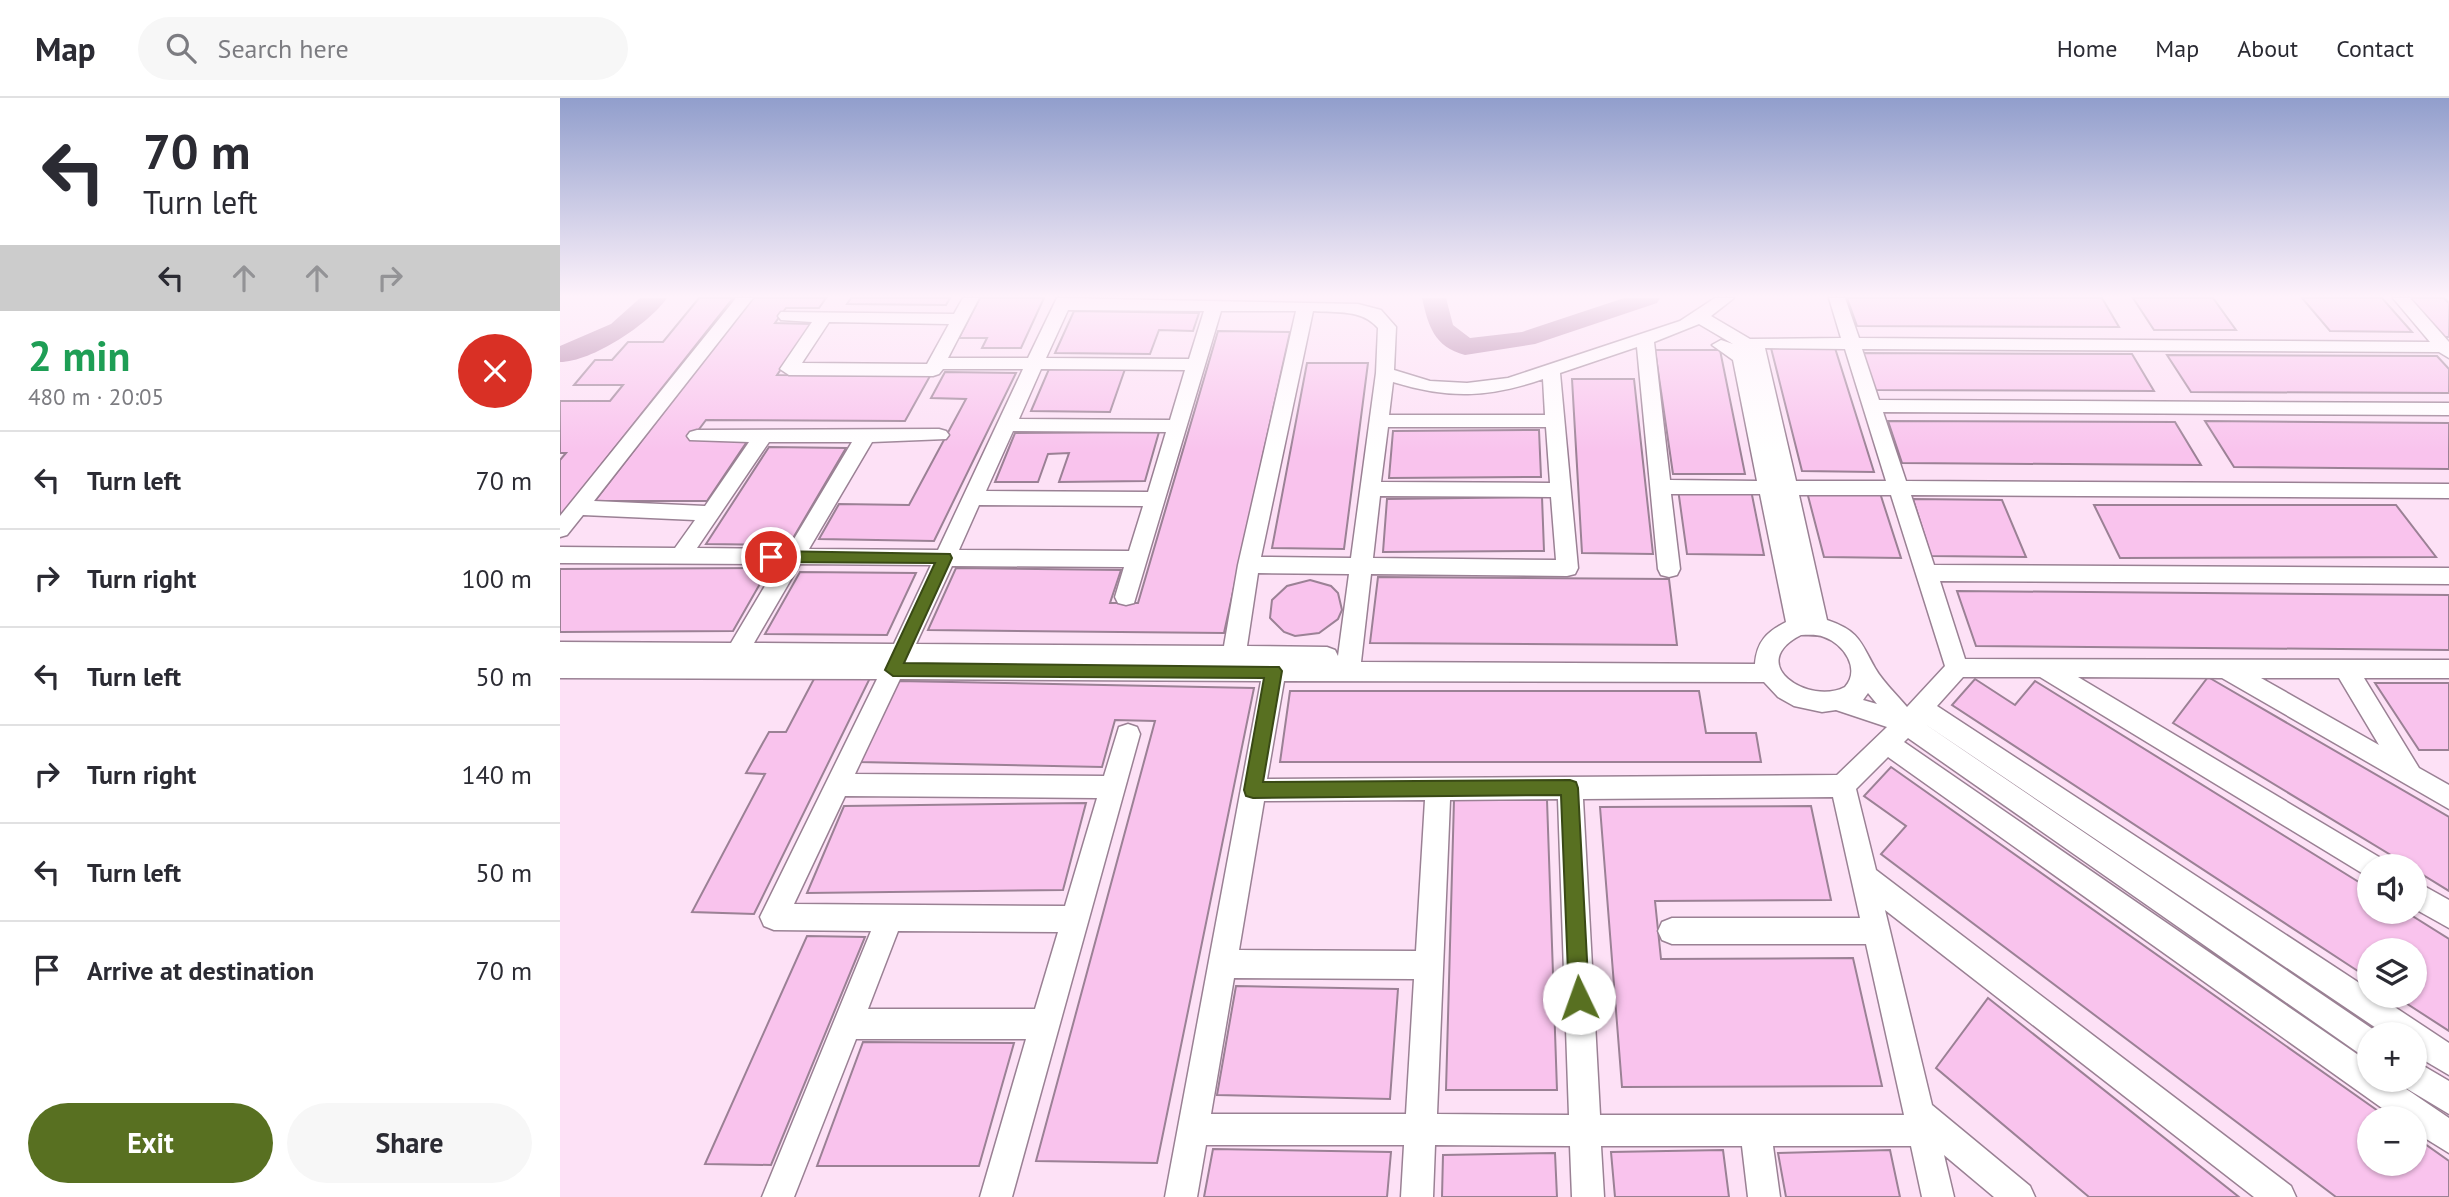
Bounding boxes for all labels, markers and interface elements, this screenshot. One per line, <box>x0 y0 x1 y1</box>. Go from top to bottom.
search box <box>138 17 628 80</box>
text: Map <box>35 27 96 70</box>
icon: search <box>162 29 200 67</box>
text: Search here <box>218 32 349 65</box>
text: Home <box>2057 33 2117 64</box>
text: Map <box>2155 33 2199 64</box>
text: About <box>2237 33 2298 64</box>
text: Contact <box>2336 33 2414 64</box>
text: 70 m <box>143 119 250 183</box>
icon: left <box>28 126 119 217</box>
text: Turn left <box>143 181 258 223</box>
icon: left <box>152 259 190 297</box>
icon: ahead <box>225 259 263 297</box>
icon: ahead <box>298 259 336 297</box>
icon: right <box>371 259 409 297</box>
text: 2 min <box>28 328 130 383</box>
button: close <box>458 334 532 408</box>
text: 480 m · 20:05 <box>28 382 164 411</box>
icon: left <box>28 461 66 499</box>
text: Turn left <box>87 464 181 497</box>
text: 70 m <box>476 464 532 497</box>
pin <box>741 527 801 587</box>
icon: arrive <box>752 538 790 576</box>
icon: right <box>28 559 66 597</box>
text: Turn right <box>87 562 196 595</box>
text: 100 m <box>461 562 532 595</box>
icon: left <box>28 657 66 695</box>
text: Turn left <box>87 660 181 693</box>
text: 50 m <box>476 660 532 693</box>
icon: right <box>28 755 66 793</box>
text: Turn right <box>87 758 196 791</box>
text: 140 m <box>461 758 532 791</box>
icon: left <box>28 853 66 891</box>
map controls <box>2357 854 2427 1176</box>
button: sound <box>2357 854 2427 924</box>
text: Turn left <box>87 856 181 889</box>
text: 50 m <box>476 856 532 889</box>
button: layers <box>2357 938 2427 1008</box>
icon: arrive <box>28 951 66 989</box>
text: Arrive at destination <box>87 954 314 987</box>
text: 70 m <box>476 954 532 987</box>
position arrow <box>1542 961 1616 1035</box>
button: + <box>2357 1022 2427 1092</box>
button: Exit <box>28 1103 273 1183</box>
button: Share <box>287 1103 532 1183</box>
button: − <box>2357 1106 2427 1176</box>

